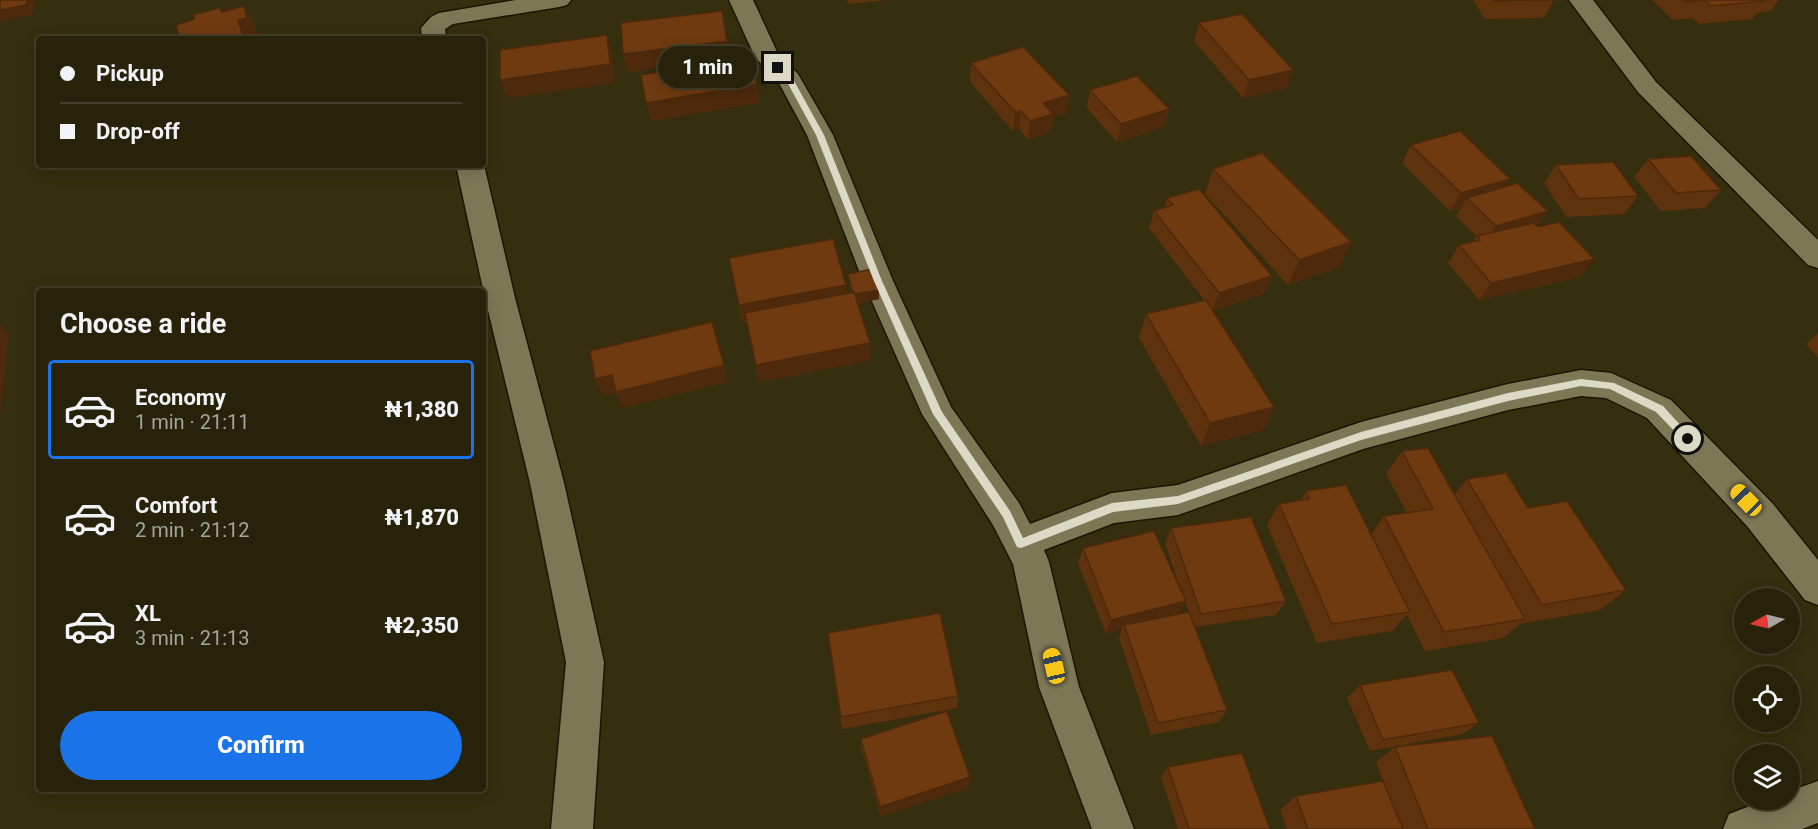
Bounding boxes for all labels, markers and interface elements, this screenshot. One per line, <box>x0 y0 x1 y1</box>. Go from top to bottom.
callout: 1 min <box>658 47 757 89</box>
route end <box>764 54 791 81</box>
text: 1 min <box>682 55 733 79</box>
text: Pickup <box>96 61 164 86</box>
text: Drop-off <box>96 119 180 144</box>
text: Choose a ride <box>60 308 226 340</box>
icon: car <box>63 383 117 437</box>
text: Economy <box>135 385 226 410</box>
text: ₦1,380 <box>385 397 459 422</box>
text: 1 min · 21:11 <box>135 410 250 434</box>
route start <box>1674 425 1701 452</box>
car <box>1727 481 1765 519</box>
icon: car <box>63 491 117 545</box>
text: Comfort <box>135 493 217 518</box>
text: ₦1,870 <box>385 505 459 530</box>
text: 2 min · 21:12 <box>135 518 250 542</box>
north arrow <box>1734 588 1800 654</box>
map controls <box>1734 588 1800 810</box>
icon: car <box>63 599 117 653</box>
text: XL <box>135 601 161 626</box>
text: ₦2,350 <box>385 613 459 638</box>
text: 3 min · 21:13 <box>135 626 250 650</box>
car <box>1041 646 1067 686</box>
button: locate <box>1734 666 1800 732</box>
button: Confirm <box>60 711 462 780</box>
button: layers <box>1734 744 1800 810</box>

